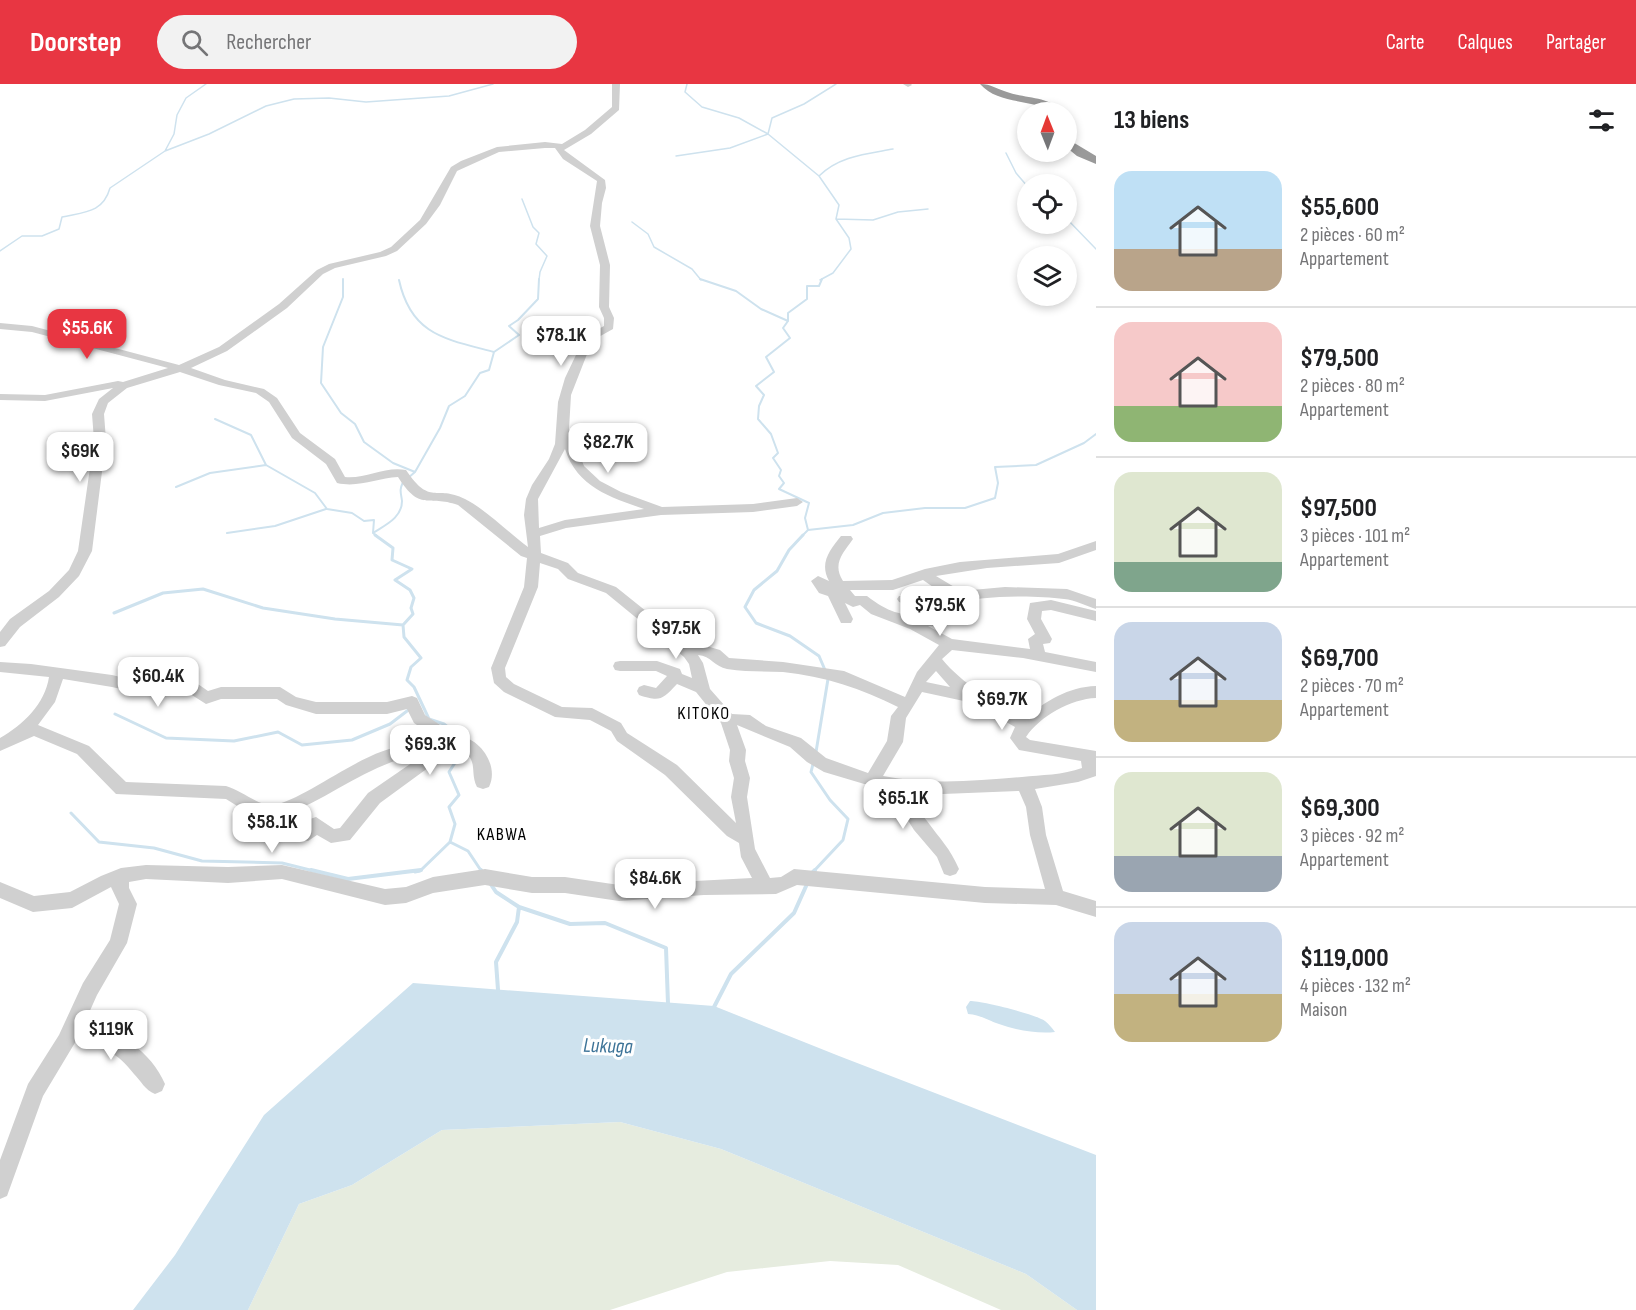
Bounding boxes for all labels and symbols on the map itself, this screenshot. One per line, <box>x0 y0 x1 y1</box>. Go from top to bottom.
north arrow <box>1017 102 1077 162</box>
pin: $55.6K <box>38 309 136 360</box>
pin: $78.1K <box>512 316 610 367</box>
pin: $82.7K <box>559 423 657 474</box>
pin: $69K <box>44 432 116 483</box>
pin: $79.5K <box>891 586 989 637</box>
pin: $97.5K <box>627 609 725 660</box>
pin: $60.4K <box>109 657 207 708</box>
pin: $69.7K <box>953 680 1051 731</box>
district label: KITOKO <box>677 703 731 724</box>
pin: $69.3K <box>381 725 479 776</box>
pin: $65.1K <box>854 779 952 830</box>
pin: $58.1K <box>223 803 321 854</box>
district label: KABWA <box>477 824 527 845</box>
pin: $84.6K <box>606 859 704 910</box>
pin: $119K <box>69 1010 153 1061</box>
water label: Lukuga <box>583 1033 634 1059</box>

